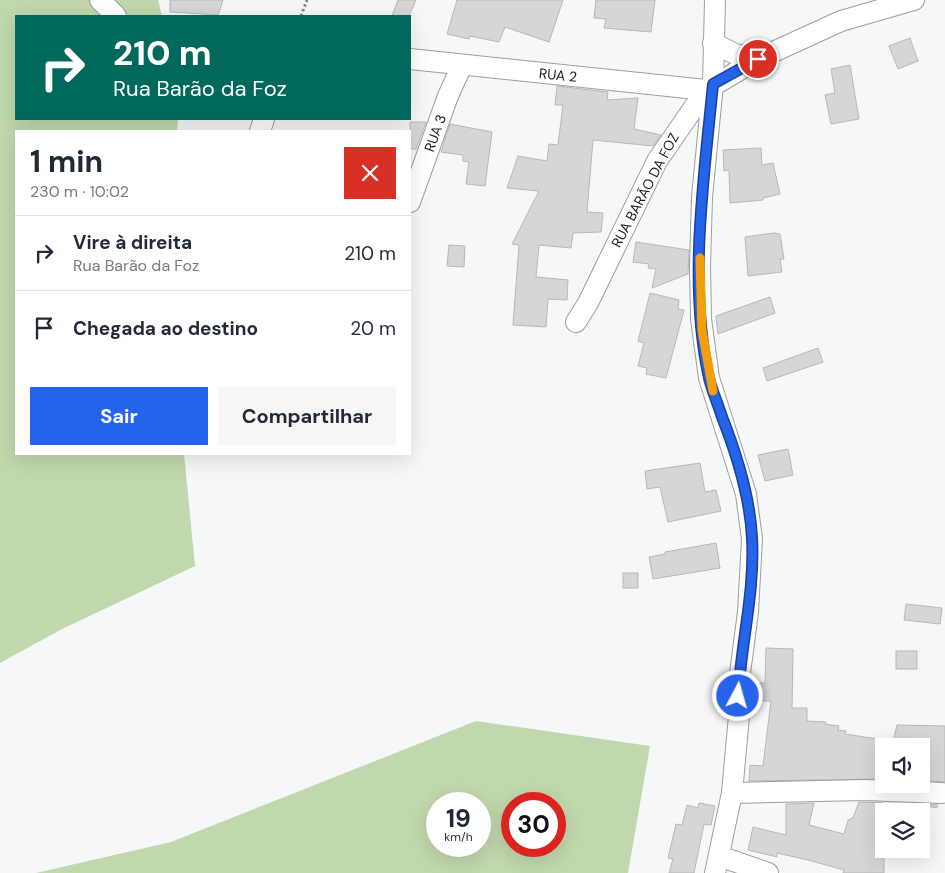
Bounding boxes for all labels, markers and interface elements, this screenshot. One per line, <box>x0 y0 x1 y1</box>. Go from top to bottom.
text: 210 m <box>113 30 212 76</box>
icon: right <box>30 35 95 100</box>
pin <box>737 38 779 80</box>
icon: arrive <box>744 45 772 73</box>
street label: RUA 2 <box>538 64 578 86</box>
text: Rua Barão da Foz <box>113 74 287 103</box>
street label: RUA 3 <box>420 112 450 154</box>
street label: RUA BARÃO DA FOZ <box>607 130 683 250</box>
text: 1 min <box>30 142 103 181</box>
button: close <box>344 147 396 199</box>
text: 230 m · 10:02 <box>30 181 129 202</box>
text: Vire à direita <box>73 230 192 255</box>
icon: right <box>30 239 58 267</box>
text: 210 m <box>344 241 396 266</box>
text: Rua Barão da Foz <box>73 255 199 276</box>
icon: arrive <box>30 314 58 342</box>
text: Chegada ao destino <box>73 316 258 341</box>
text: 20 m <box>350 316 396 341</box>
button: Sair <box>30 387 208 445</box>
button: Compartilhar <box>218 387 396 445</box>
position arrow <box>711 669 763 721</box>
map controls <box>875 738 930 858</box>
button: sound <box>875 738 930 793</box>
speed limit sign: 30 <box>501 792 566 857</box>
text: 19 <box>446 802 471 835</box>
button: layers <box>875 803 930 858</box>
text: km/h <box>444 829 473 845</box>

